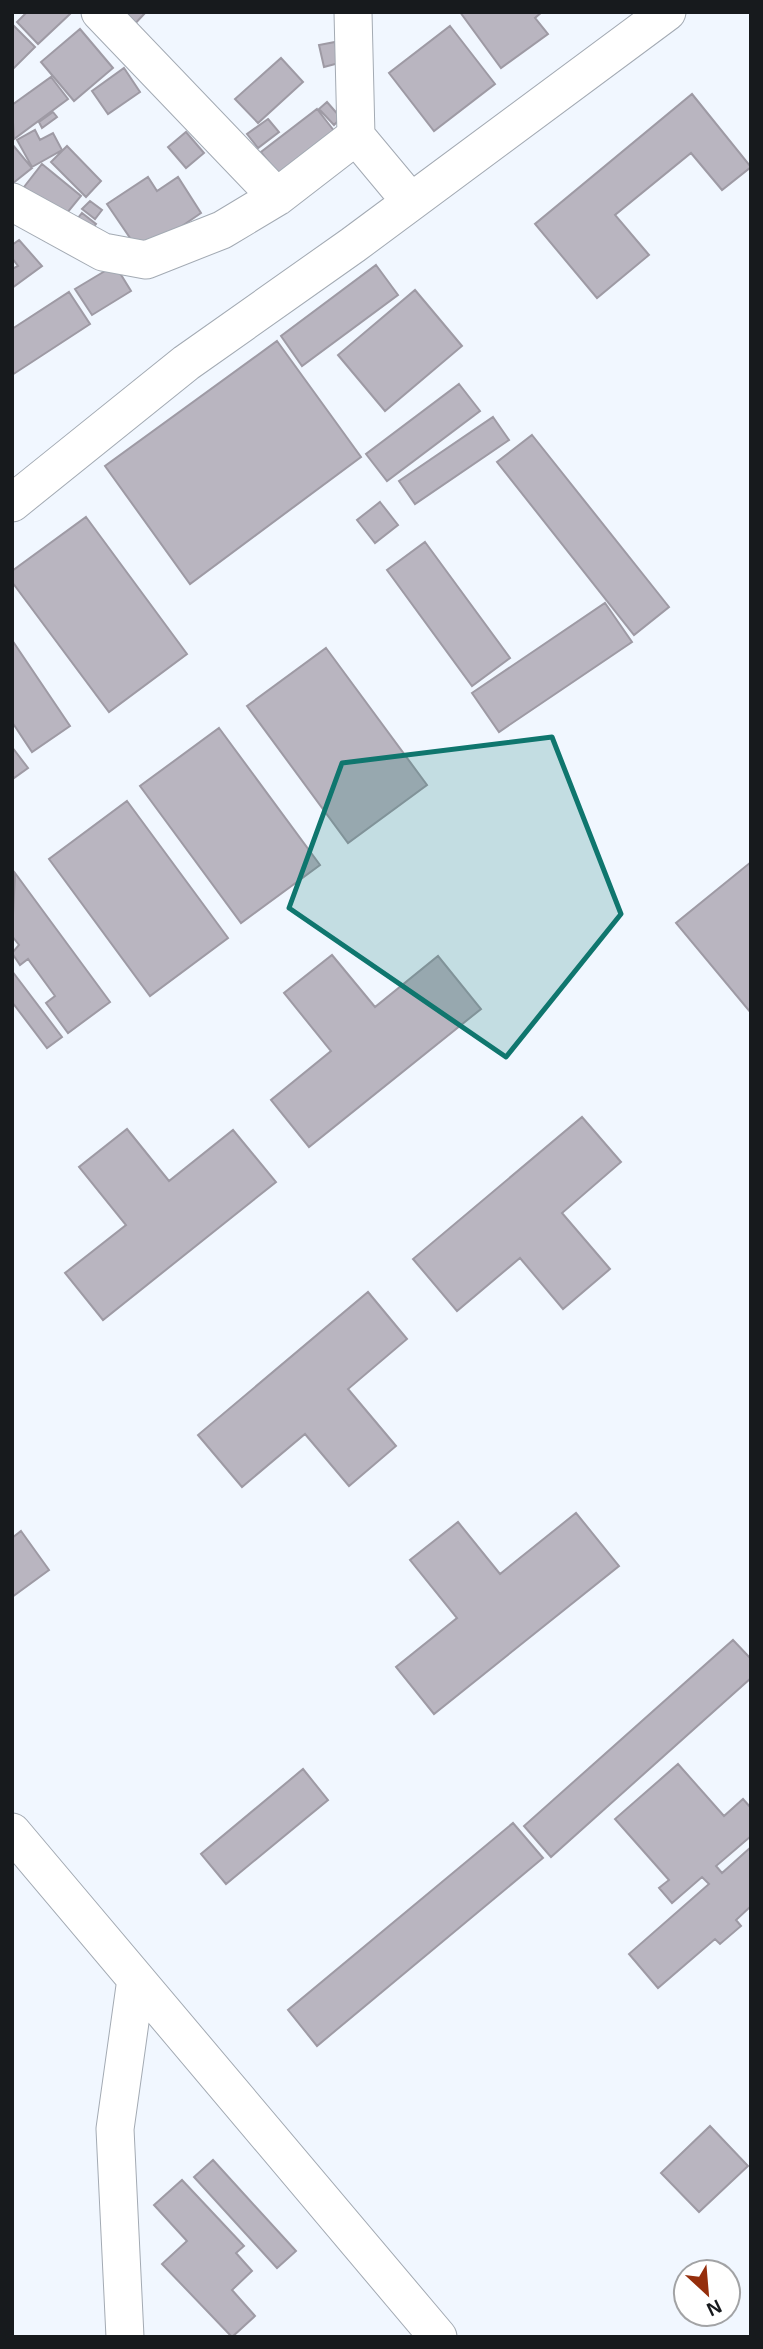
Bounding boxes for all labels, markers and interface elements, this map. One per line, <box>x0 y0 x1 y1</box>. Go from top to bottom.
north arrow <box>672 2258 742 2328</box>
text: N <box>703 2295 725 2320</box>

